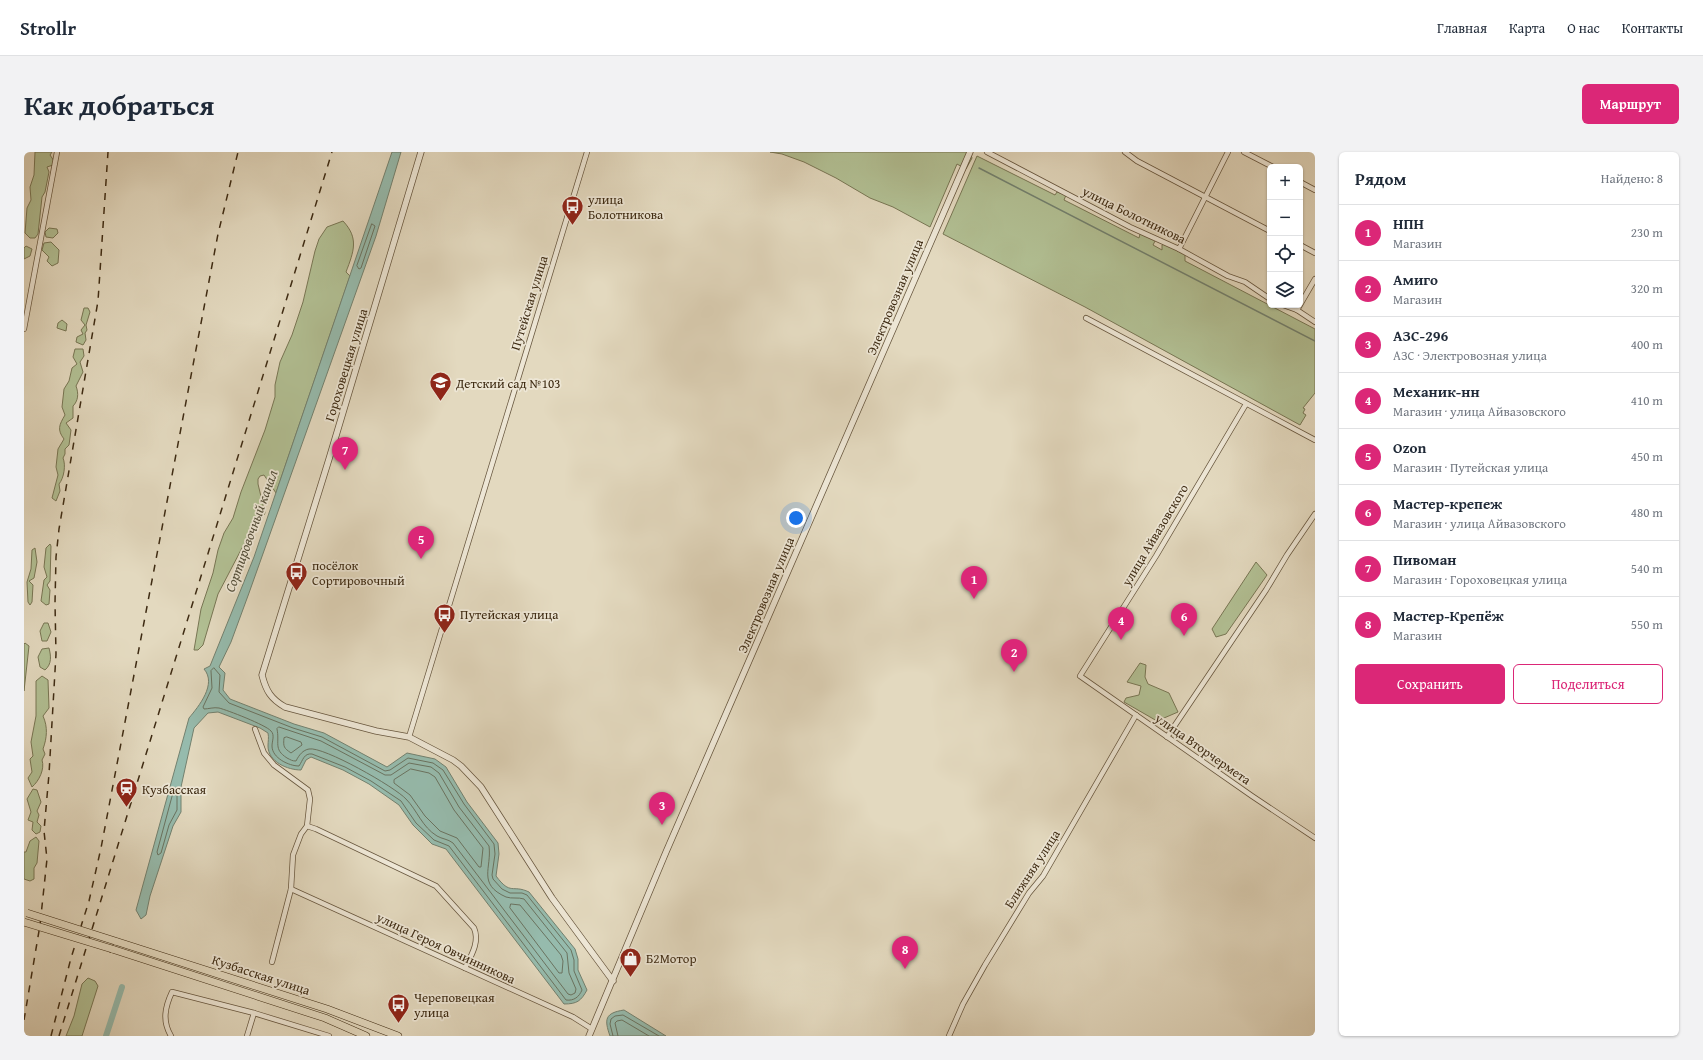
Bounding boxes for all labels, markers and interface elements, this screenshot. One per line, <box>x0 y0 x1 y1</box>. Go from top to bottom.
text: Strollr <box>20 14 76 42</box>
text: Главная <box>1437 18 1487 38</box>
text: Карта <box>1509 18 1545 38</box>
text: О нас <box>1567 18 1600 38</box>
text: Контакты <box>1622 18 1683 38</box>
text: Как добраться <box>24 84 214 125</box>
button: Маршрут <box>1582 84 1679 124</box>
map controls <box>1267 164 1303 308</box>
button: + <box>1267 164 1303 200</box>
text: Рядом <box>1355 166 1406 191</box>
text: Найдено: 8 <box>1601 169 1663 188</box>
street label: улица Болотникова <box>1078 181 1190 249</box>
place label: улица Болотникова <box>587 190 664 224</box>
bus stop icon: улица Болотникова <box>559 193 585 226</box>
button: − <box>1267 200 1303 236</box>
text: НПН <box>1393 213 1424 234</box>
text: 1 <box>1365 223 1371 242</box>
text: 230 m <box>1631 223 1663 242</box>
text: Магазин <box>1393 234 1442 253</box>
street label: Электровозная улица <box>862 235 928 358</box>
button: locate <box>1267 236 1303 272</box>
street label: Путейская улица <box>506 252 553 353</box>
text: Амиго <box>1393 269 1438 290</box>
button: layers <box>1267 272 1303 308</box>
text: 2 <box>1365 279 1371 298</box>
text: 320 m <box>1631 279 1663 298</box>
text: Магазин <box>1393 290 1442 309</box>
street label: Гороховецкая улица <box>320 305 372 424</box>
text: АЗС-296 <box>1393 325 1448 346</box>
text: 3 <box>1365 335 1371 354</box>
text: 400 m <box>1631 335 1663 354</box>
text: АЗС · Электровозная улица <box>1393 346 1547 365</box>
school or university icon: Детский сад №103 <box>428 370 454 403</box>
place label: Детский сад №103 <box>455 374 561 393</box>
text: Механик-нн <box>1393 381 1480 402</box>
text: 4 <box>1365 391 1371 410</box>
text: 410 m <box>1631 391 1663 410</box>
text: Магазин · улица Айвазовского <box>1393 402 1566 421</box>
pin: 7 <box>332 437 358 470</box>
text: Ozon <box>1393 437 1426 458</box>
text: 5 <box>1365 447 1371 466</box>
text: 450 m <box>1631 447 1663 466</box>
text: Магазин · Путейская улица <box>1393 458 1548 477</box>
water label: Сортировочный канал <box>220 466 283 595</box>
street label: улица Айвазовского <box>1116 480 1193 590</box>
text: Мастер-крепеж <box>1393 493 1502 514</box>
text: 6 <box>1365 503 1371 522</box>
text: 480 m <box>1631 503 1663 522</box>
your location <box>786 508 806 528</box>
text: Магазин · улица Айвазовского <box>1393 514 1566 533</box>
pin: 5 <box>408 526 434 559</box>
street label: Электровозная улица <box>733 533 799 656</box>
text: Пивоман <box>1393 549 1457 570</box>
place label: посёлок Сортировочный <box>312 556 405 590</box>
bus stop icon: посёлок Сортировочный <box>283 559 309 592</box>
text: 7 <box>1365 559 1371 578</box>
text: 540 m <box>1631 559 1663 578</box>
pin: 1 <box>961 566 987 599</box>
text: Магазин · Гороховецкая улица <box>1393 570 1567 589</box>
bus stop icon: Путейская улица <box>432 601 458 634</box>
pin: 6 <box>1171 603 1197 636</box>
place label: Путейская улица <box>460 605 559 624</box>
text: Мастер-Крепёж <box>1393 605 1504 626</box>
pin: 4 <box>1108 607 1134 640</box>
text: 8 <box>1365 615 1371 634</box>
text: 550 m <box>1631 615 1663 634</box>
text: Магазин <box>1393 626 1442 645</box>
pin: 2 <box>1001 639 1027 672</box>
button: Сохранить <box>1355 664 1505 704</box>
button: Поделиться <box>1513 664 1663 704</box>
street label: улица Вторчермета <box>1150 708 1255 790</box>
station icon: Кузбасская <box>114 776 140 809</box>
place label: Кузбасская <box>142 780 207 799</box>
pin: 3 <box>649 792 675 825</box>
street label: Ближняя улица <box>999 825 1065 912</box>
street label: улица Героя Овчинникова <box>373 907 519 989</box>
pin: 8 <box>892 936 918 969</box>
shop icon: Б2Мотор <box>618 945 644 978</box>
place label: Б2Мотор <box>646 949 696 968</box>
street label: Кузбасская улица <box>209 950 313 1000</box>
place label: Череповецкая улица <box>413 988 495 1022</box>
bus stop icon: Череповецкая улица <box>385 991 411 1024</box>

